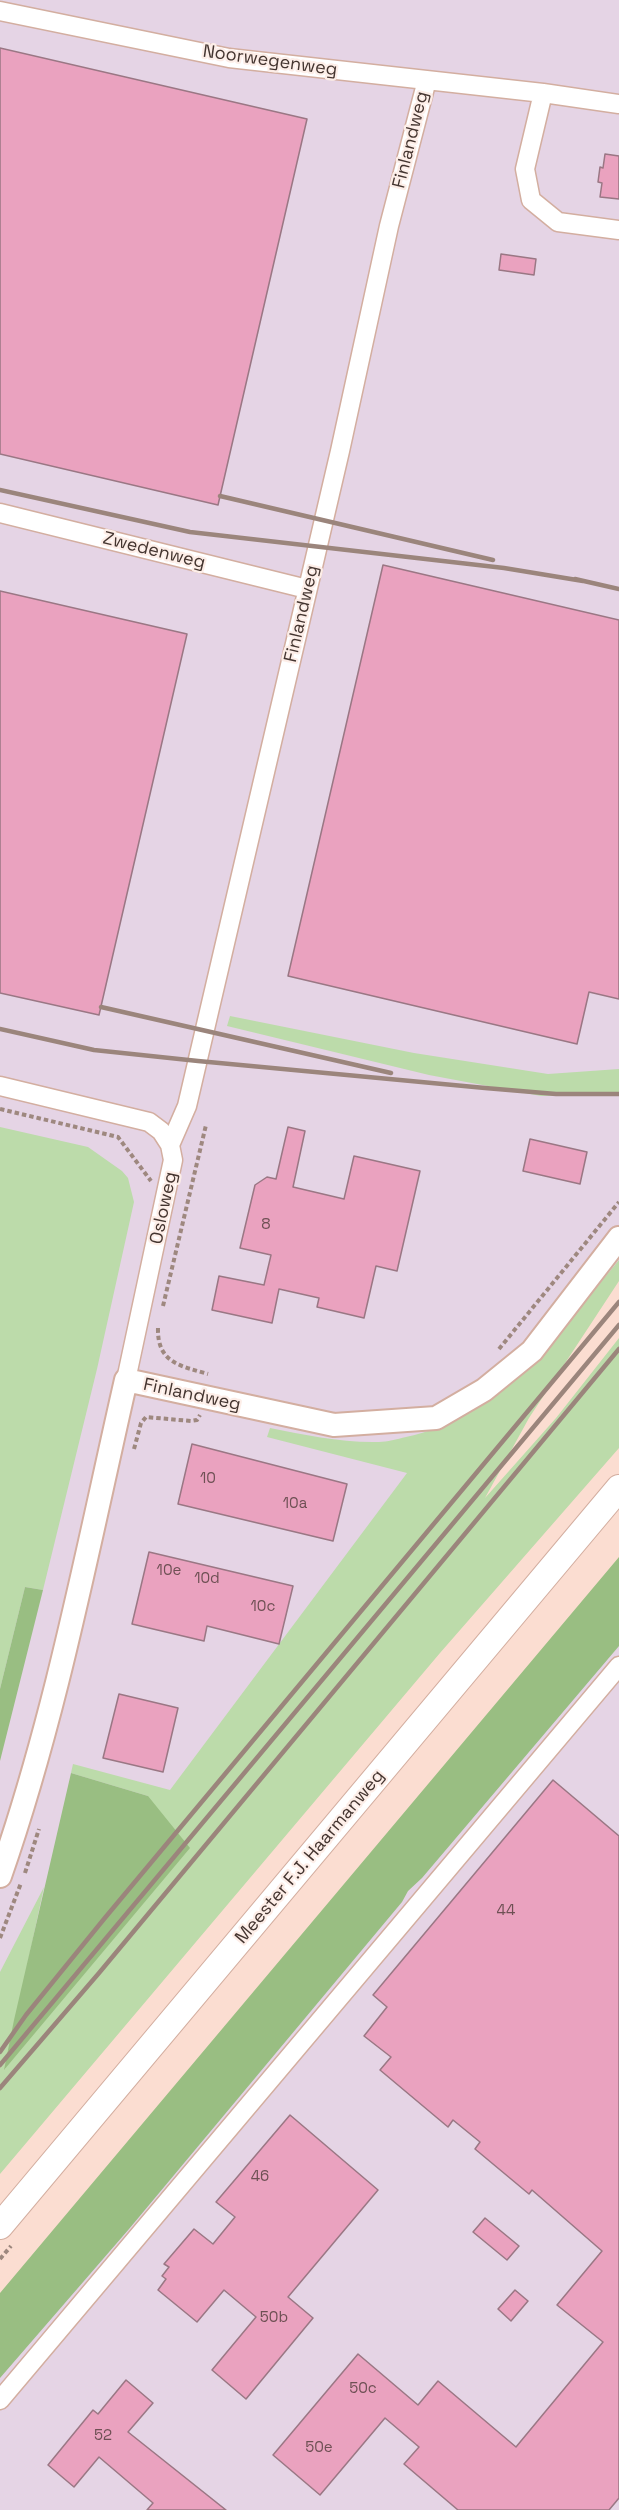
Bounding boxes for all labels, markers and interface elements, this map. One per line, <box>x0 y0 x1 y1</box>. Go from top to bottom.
street label: Noorwegenweg <box>201 41 339 81</box>
street label: Finlandweg <box>389 89 433 191</box>
street label: Zwedenweg <box>101 528 207 574</box>
street label: Finlandweg <box>280 563 324 665</box>
street label: Osloweg <box>146 1170 182 1246</box>
house number: 8 <box>261 1216 271 1234</box>
street label: Finlandweg <box>141 1374 243 1416</box>
house number: 10 <box>200 1470 216 1488</box>
house number: 10a <box>283 1495 307 1513</box>
house number: 10e <box>157 1562 181 1580</box>
house number: 10d <box>194 1570 220 1588</box>
house number: 10c <box>251 1598 275 1616</box>
street label: Meester F.J. Haarmanweg <box>231 1766 389 1948</box>
house number: 44 <box>497 1902 515 1920</box>
house number: 46 <box>251 2168 269 2186</box>
house number: 50b <box>260 2309 288 2327</box>
house number: 50c <box>349 2380 377 2398</box>
house number: 52 <box>94 2427 112 2445</box>
house number: 50e <box>305 2439 333 2457</box>

